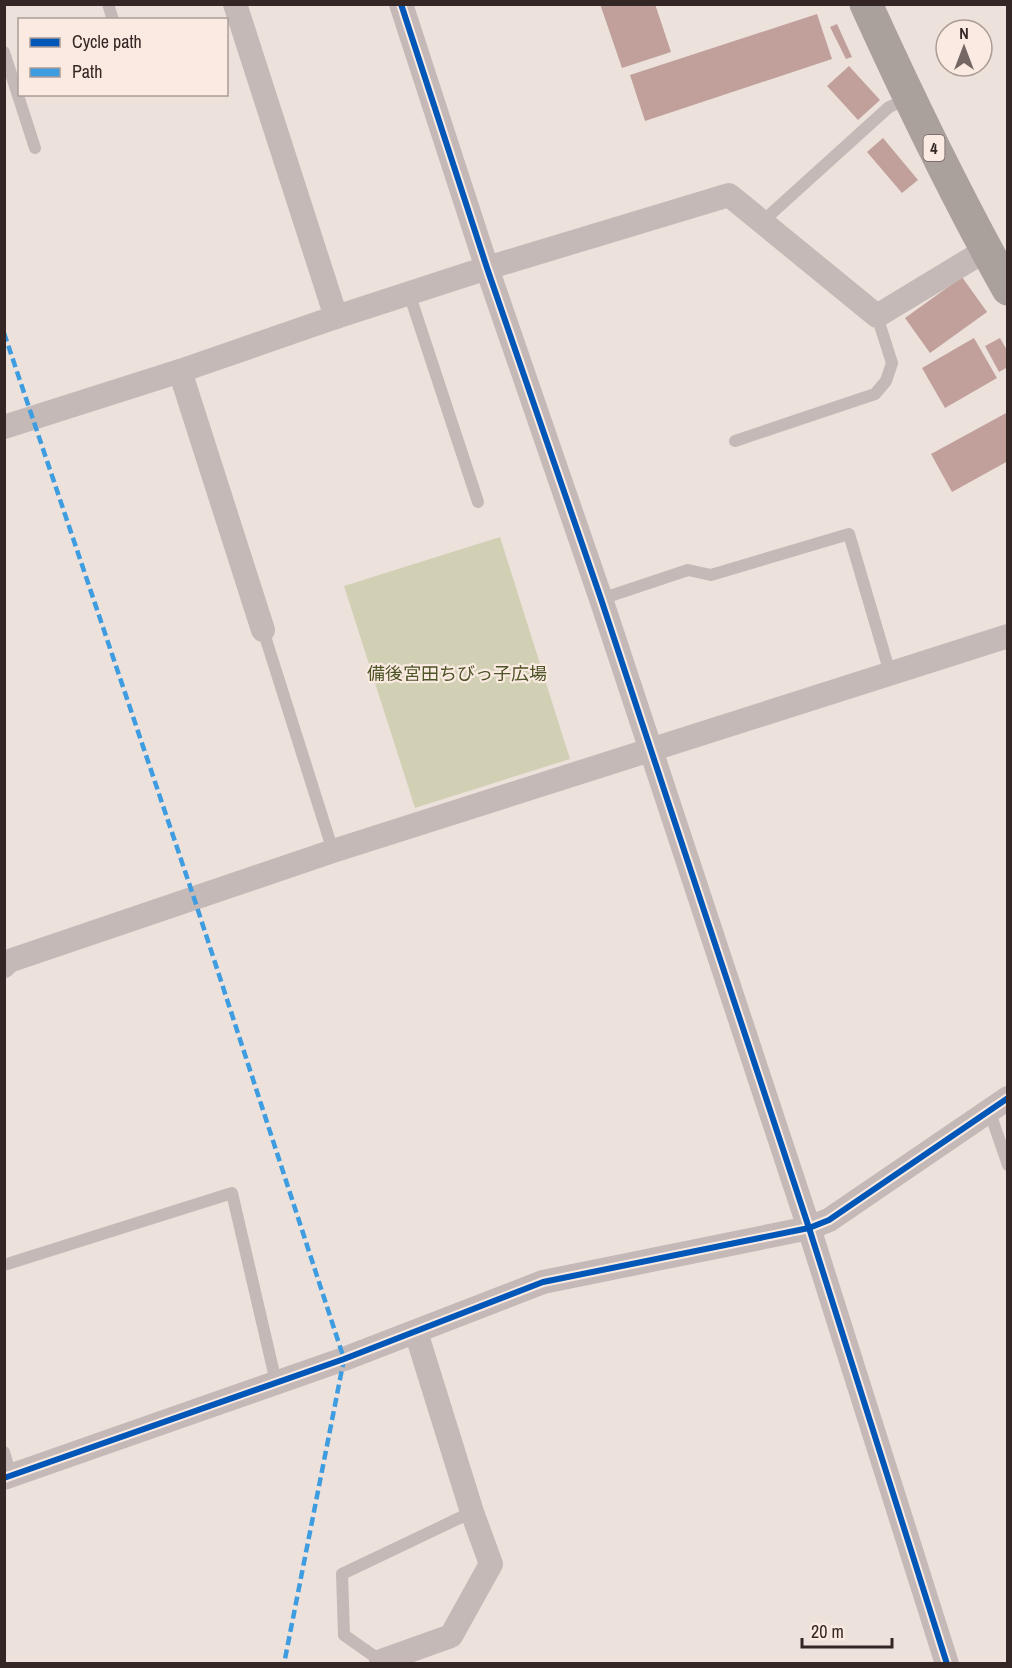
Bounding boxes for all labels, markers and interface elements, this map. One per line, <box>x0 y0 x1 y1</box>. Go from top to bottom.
legend <box>18 18 228 96</box>
north arrow <box>934 18 994 78</box>
text: N <box>959 22 969 44</box>
text: Cycle path <box>72 29 142 54</box>
text: Path <box>72 59 102 84</box>
road number: 4 <box>924 135 944 161</box>
park label: 備後宮田ちびっ子広場 <box>367 661 547 686</box>
scale bar <box>802 1611 892 1649</box>
text: 20 m <box>811 1619 844 1644</box>

